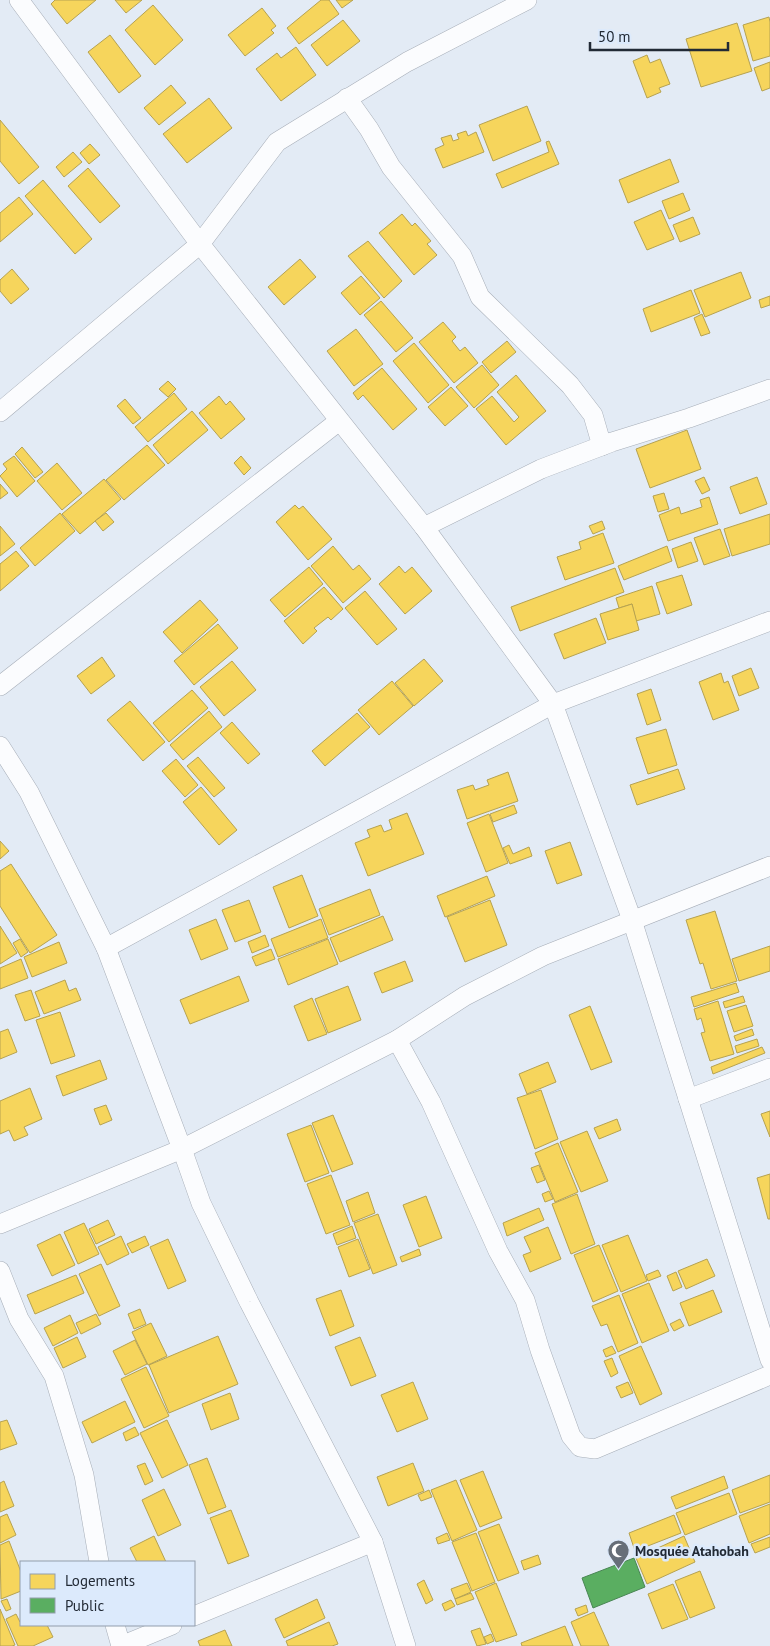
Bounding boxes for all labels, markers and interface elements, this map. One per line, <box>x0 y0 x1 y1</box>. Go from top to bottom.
scale bar <box>590 20 728 52</box>
text: 50 m <box>598 27 631 46</box>
mosque icon: Mosquée Atahobah <box>607 1539 631 1570</box>
place label: Mosquée Atahobah <box>635 1542 749 1560</box>
legend <box>20 1561 195 1626</box>
text: Logements <box>65 1571 135 1590</box>
text: Public <box>65 1596 104 1615</box>

